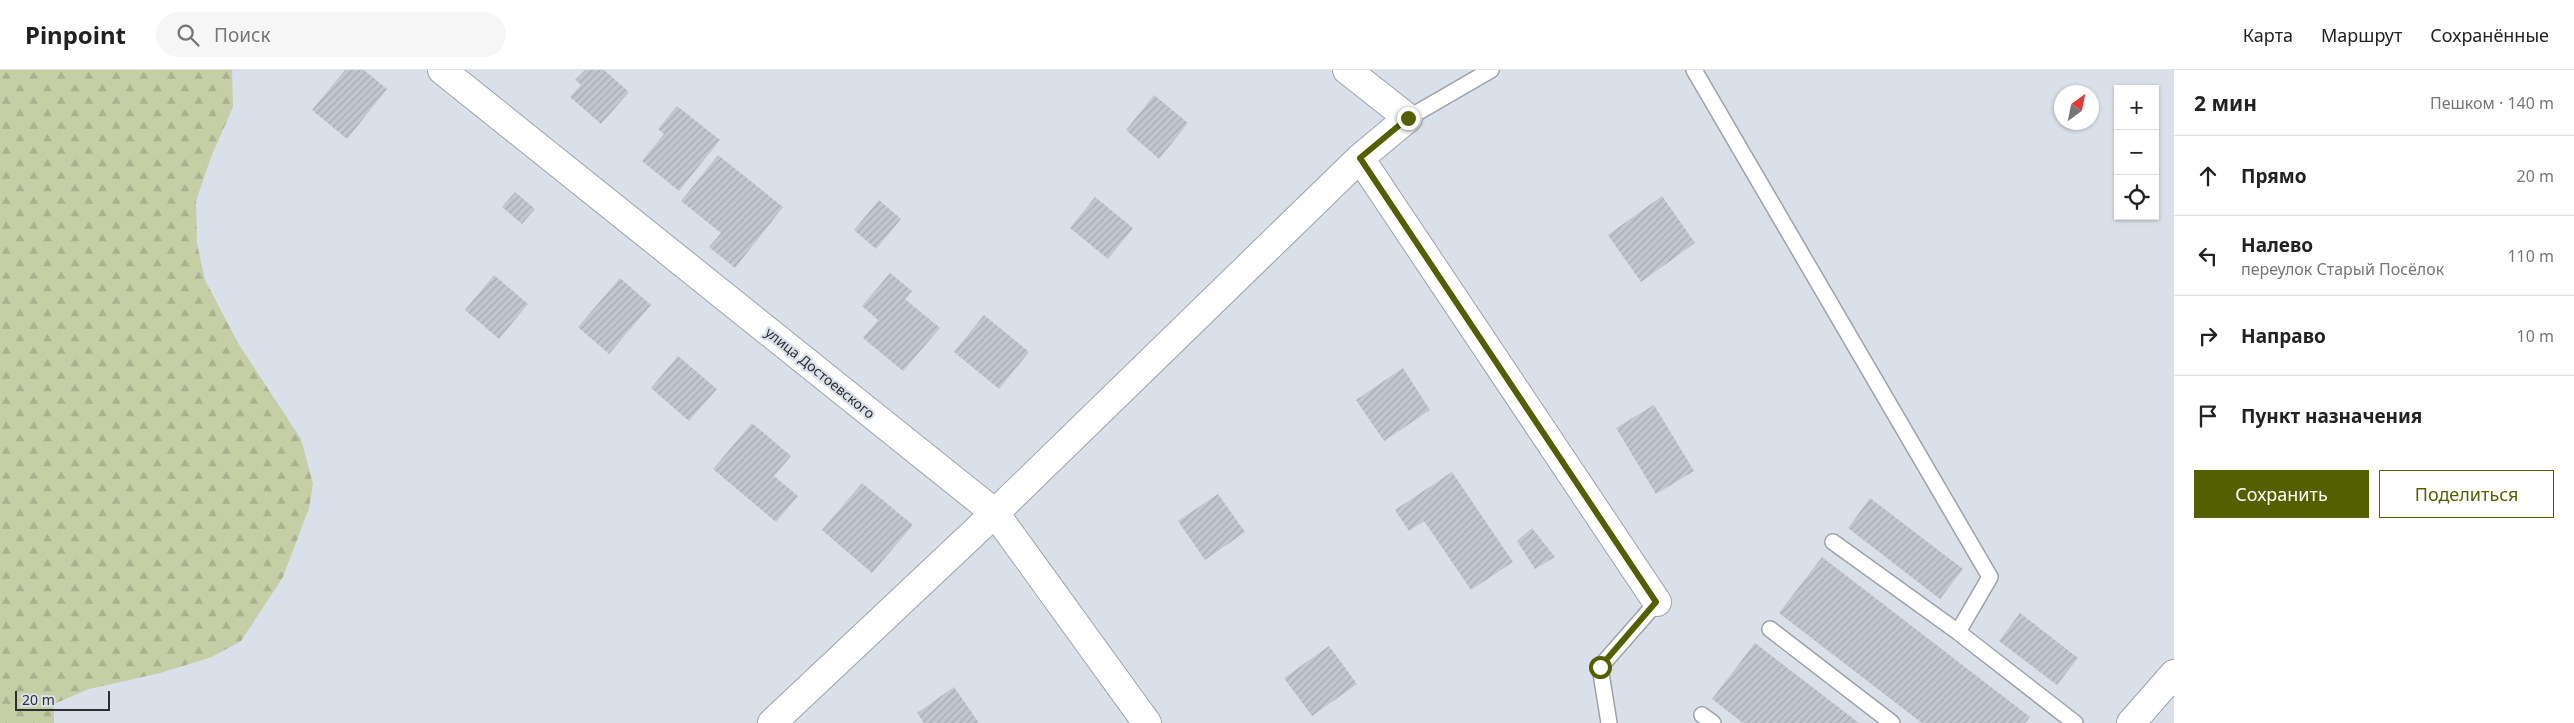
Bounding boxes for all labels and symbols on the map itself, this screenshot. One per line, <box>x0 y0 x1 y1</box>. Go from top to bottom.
north arrow <box>2054 85 2099 130</box>
route end <box>1397 107 1420 130</box>
street label: улица Достоевского <box>762 323 879 423</box>
route start <box>1589 656 1612 679</box>
scale bar <box>15 688 110 711</box>

